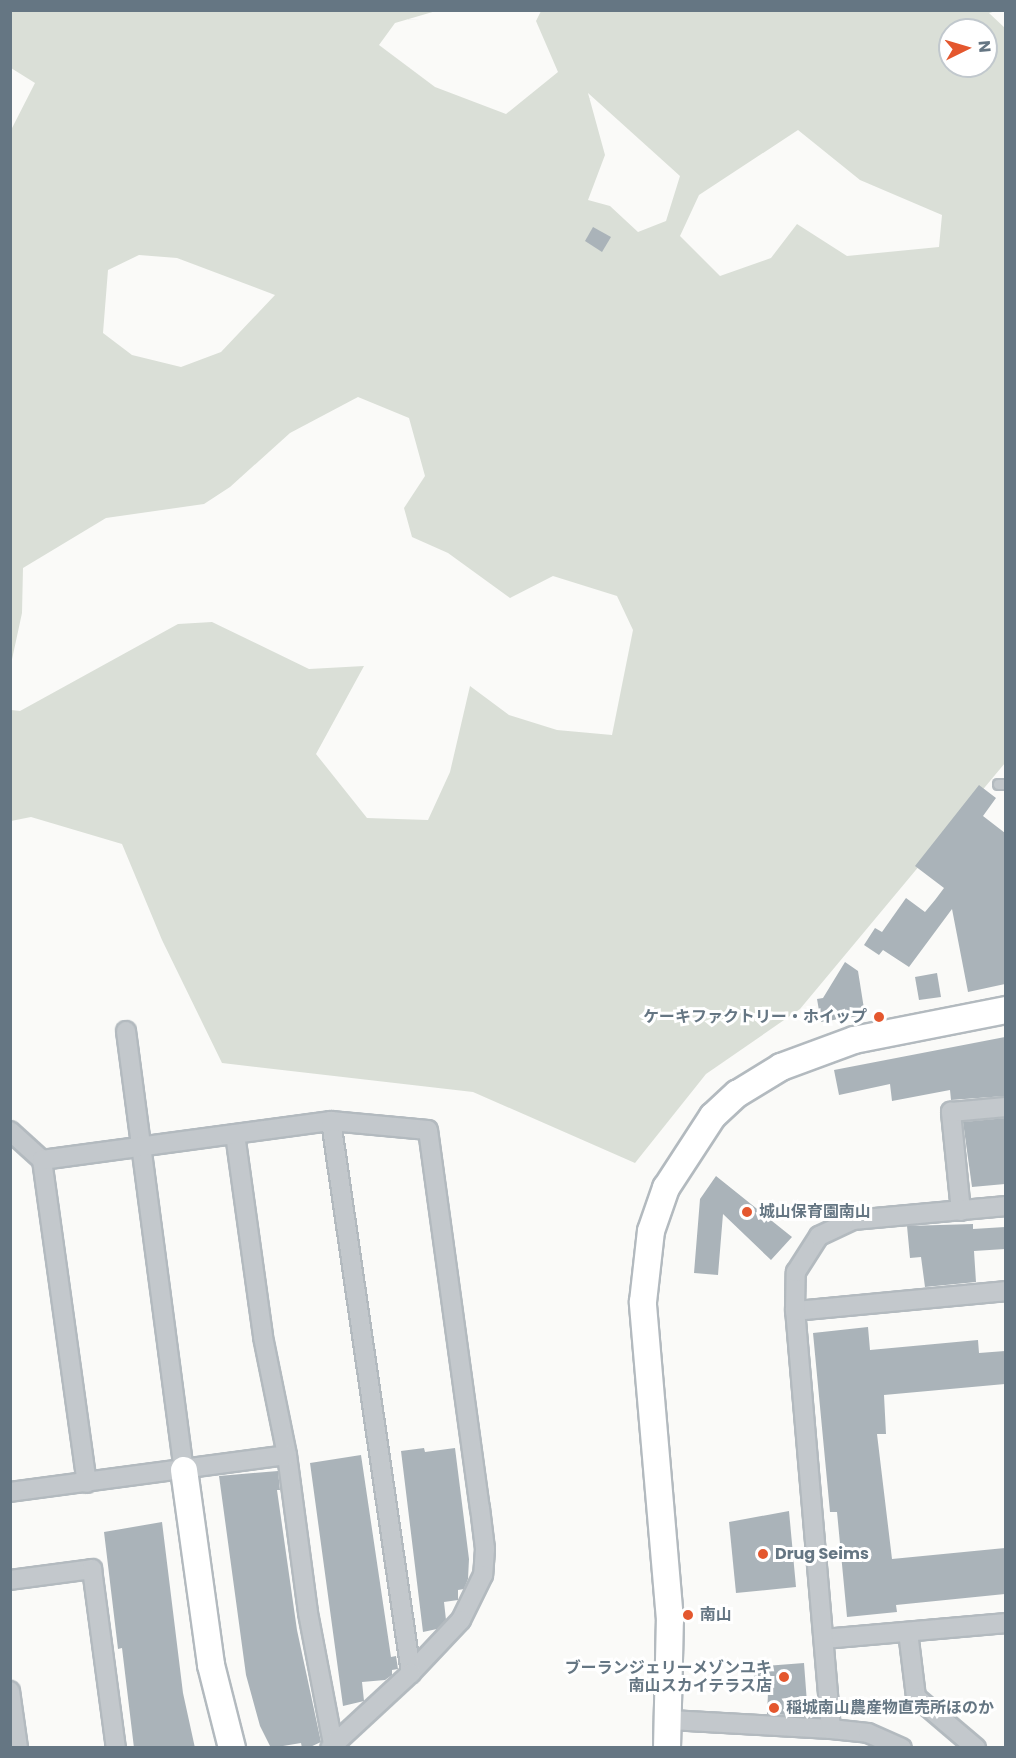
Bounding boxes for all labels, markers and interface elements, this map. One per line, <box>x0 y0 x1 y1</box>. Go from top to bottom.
north arrow <box>938 18 998 78</box>
text: N <box>972 40 996 54</box>
place label: ケーキファクトリー・ホイップ <box>643 1007 867 1027</box>
marker: ケーキファクトリー・ホイップ <box>872 1010 886 1024</box>
place label: 城山保育園南山 <box>759 1202 871 1222</box>
marker: 城山保育園南山 <box>740 1205 754 1219</box>
place label: Drug Seims <box>775 1544 869 1564</box>
marker: Drug Seims <box>756 1547 770 1561</box>
place label: 南山 <box>700 1605 732 1625</box>
marker: 南山 <box>681 1608 695 1622</box>
place label: ブーランジェリーメゾンユキ 南山スカイテラス店 <box>564 1658 772 1696</box>
marker: ブーランジェリーメゾンユキ 南山スカイテラス店 <box>777 1670 791 1684</box>
place label: 稲城南山農産物直売所ほのか <box>786 1698 994 1718</box>
marker: 稲城南山農産物直売所ほのか <box>767 1701 781 1715</box>

